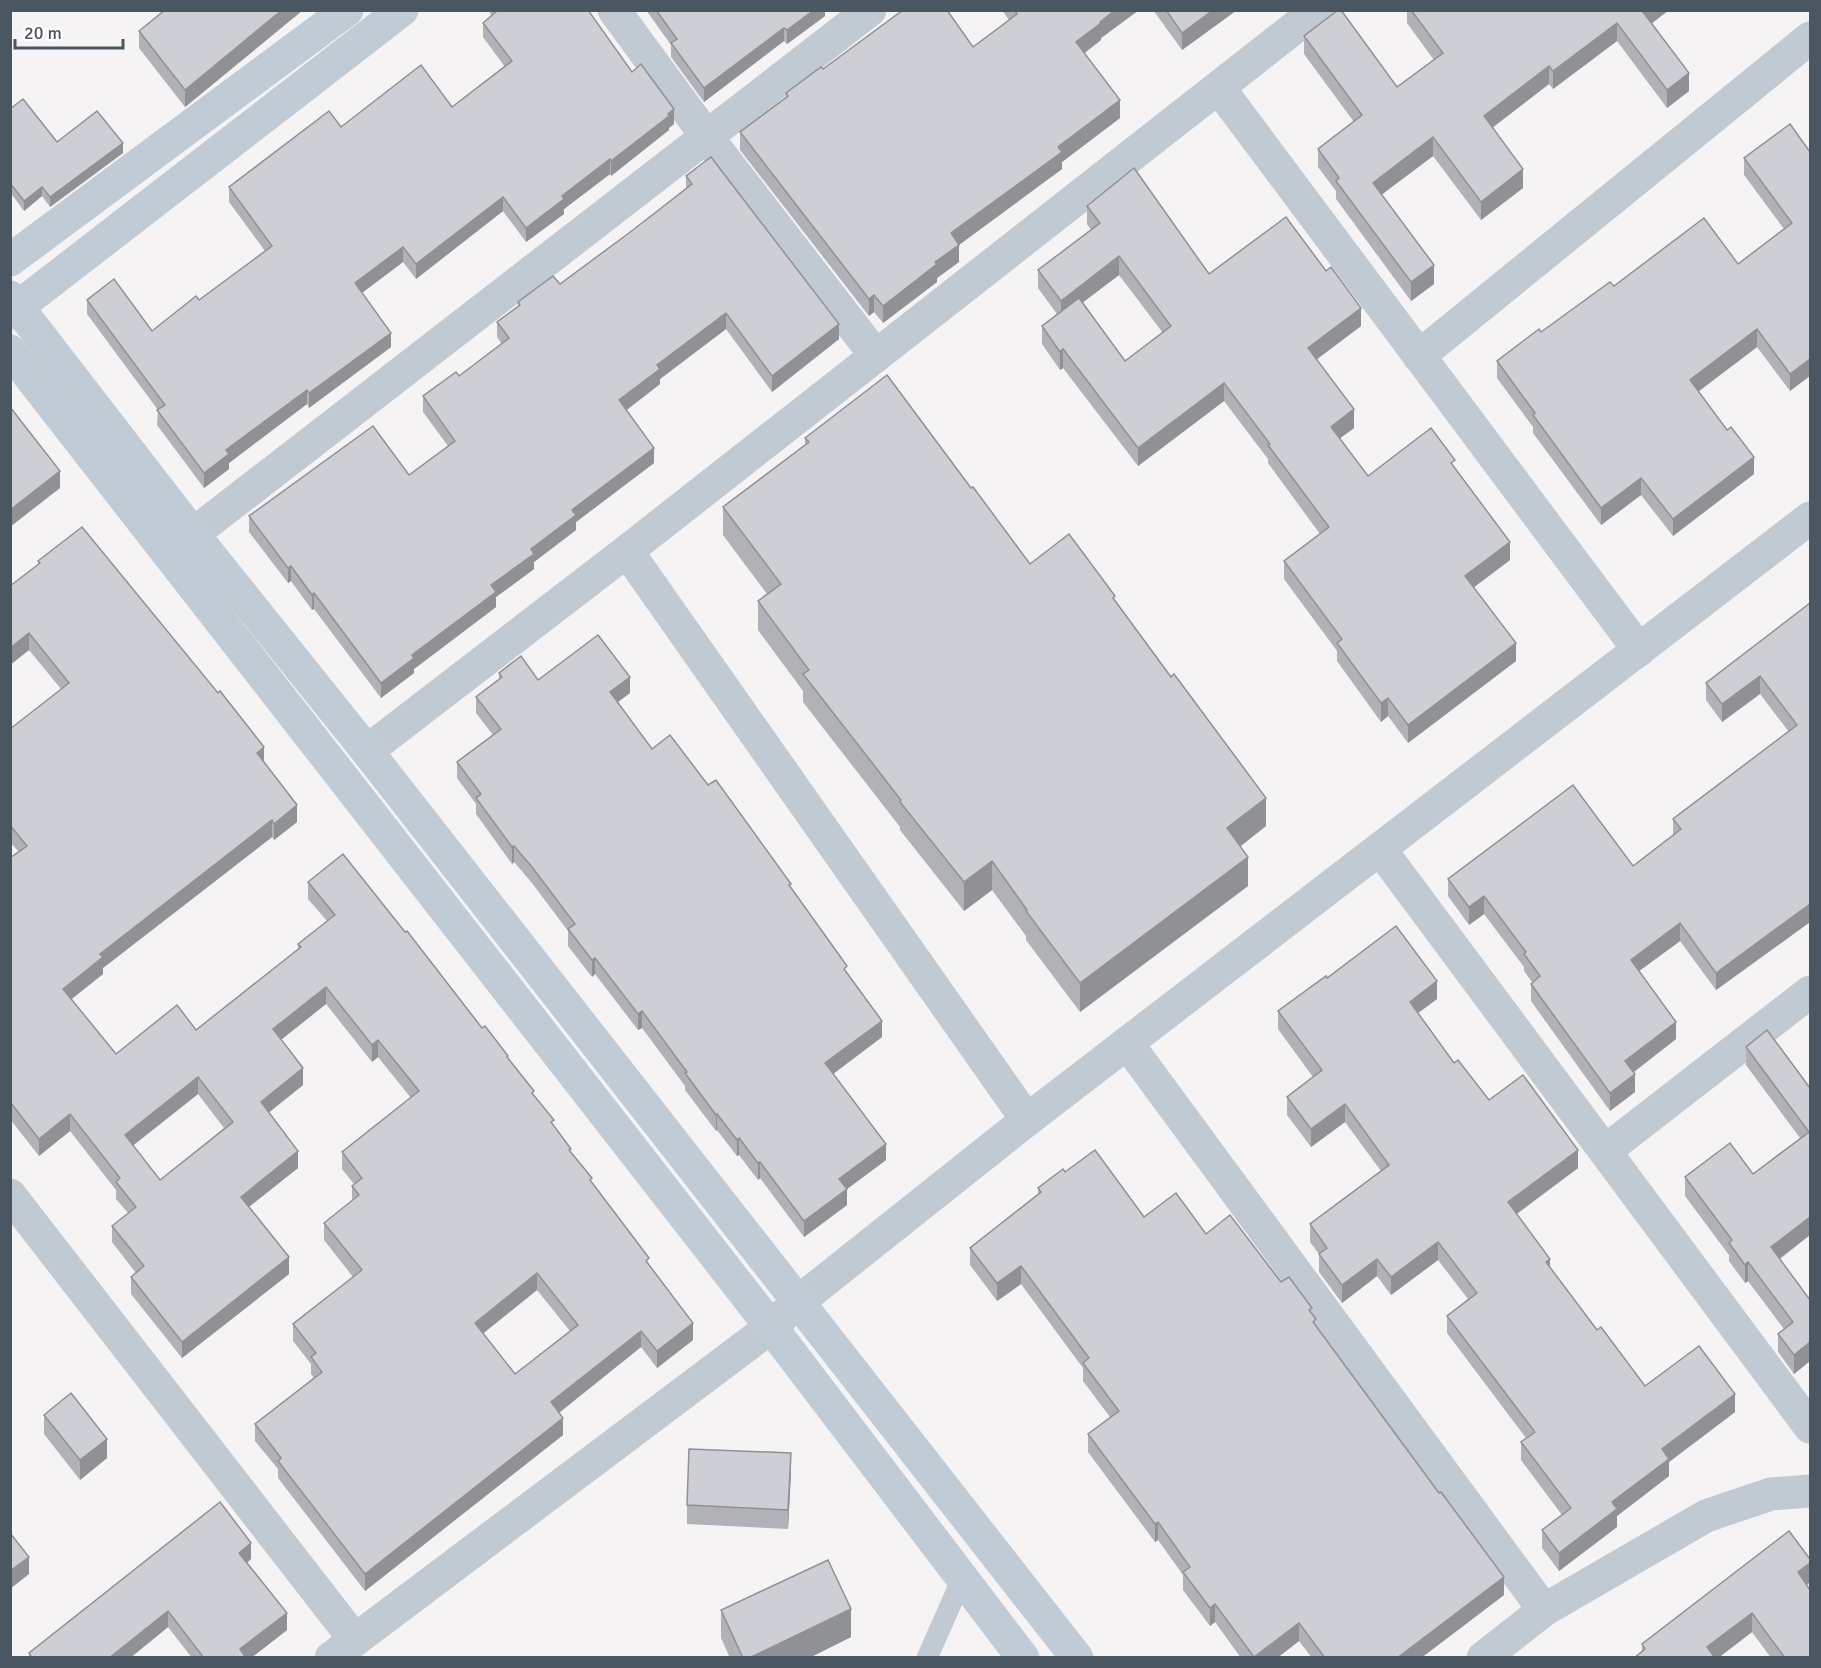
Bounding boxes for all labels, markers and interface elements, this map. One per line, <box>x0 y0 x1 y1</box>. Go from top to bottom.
scale bar <box>15 12 123 50</box>
text: 20 m <box>24 22 62 44</box>

